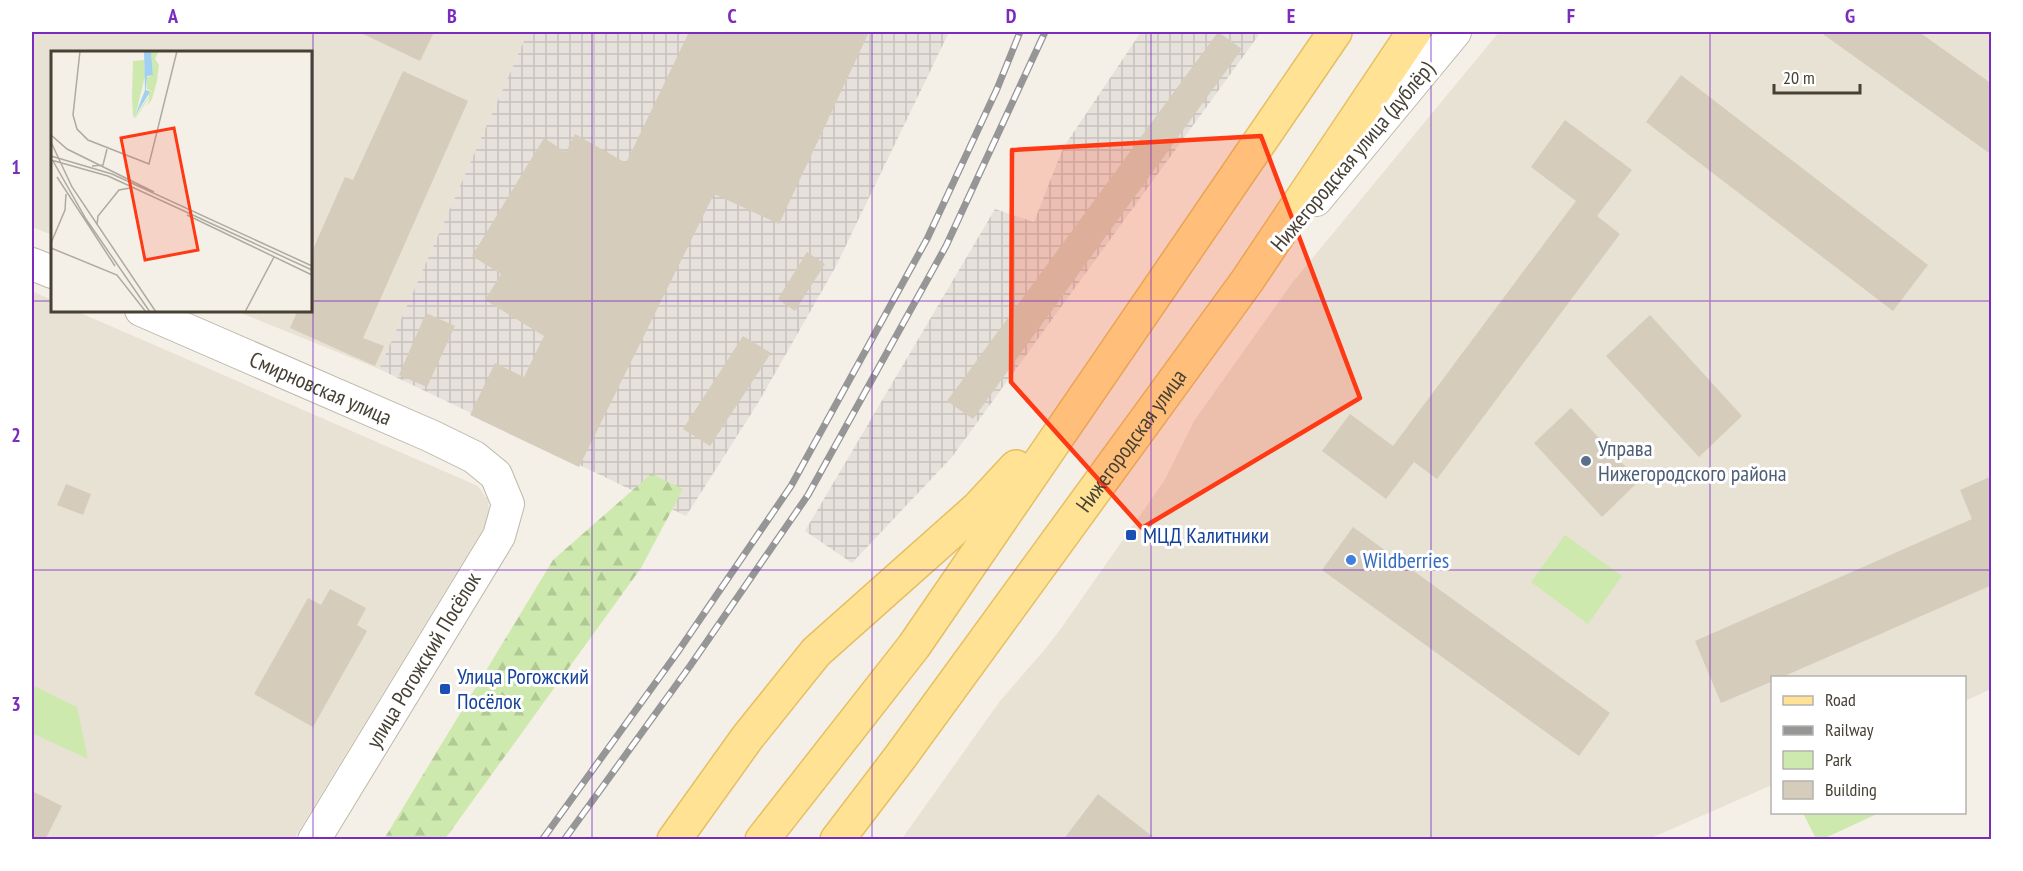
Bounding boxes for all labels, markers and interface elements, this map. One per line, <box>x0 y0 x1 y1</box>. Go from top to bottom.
text: A <box>167 3 179 29</box>
text: B <box>447 3 457 29</box>
text: C <box>727 3 737 29</box>
text: D <box>1006 3 1017 29</box>
text: E <box>1287 3 1295 29</box>
text: F <box>1567 3 1575 29</box>
text: G <box>1845 3 1855 29</box>
inset map <box>51 51 312 312</box>
street label: Нижегородская улица (дублёр) <box>1264 54 1440 257</box>
scale bar <box>1774 57 1860 95</box>
text: 20 m <box>1783 66 1815 89</box>
text: 1 <box>11 154 21 180</box>
street label: Смирновская улица <box>245 345 396 431</box>
street label: Нижегородская улица <box>1069 363 1192 517</box>
text: 2 <box>11 422 21 448</box>
place label: Управа Нижегородского района <box>1598 434 1787 487</box>
marker: Управа Нижегородского района <box>1579 454 1593 468</box>
place label: МЦД Калитники <box>1143 521 1269 549</box>
marker: МЦД Калитники <box>1124 528 1138 542</box>
place label: Wildberries <box>1363 546 1449 574</box>
marker: Wildberries <box>1344 553 1358 567</box>
street label: улица Рогожский Посёлок <box>359 566 487 753</box>
place label: Улица Рогожский Посёлок <box>457 662 589 715</box>
legend <box>1771 676 1966 814</box>
marker: Улица Рогожский Посёлок <box>438 682 452 696</box>
text: Road <box>1825 688 1856 711</box>
text: 3 <box>11 691 21 717</box>
text: Railway <box>1825 718 1874 741</box>
text: Park <box>1825 748 1852 771</box>
text: Building <box>1825 778 1877 801</box>

